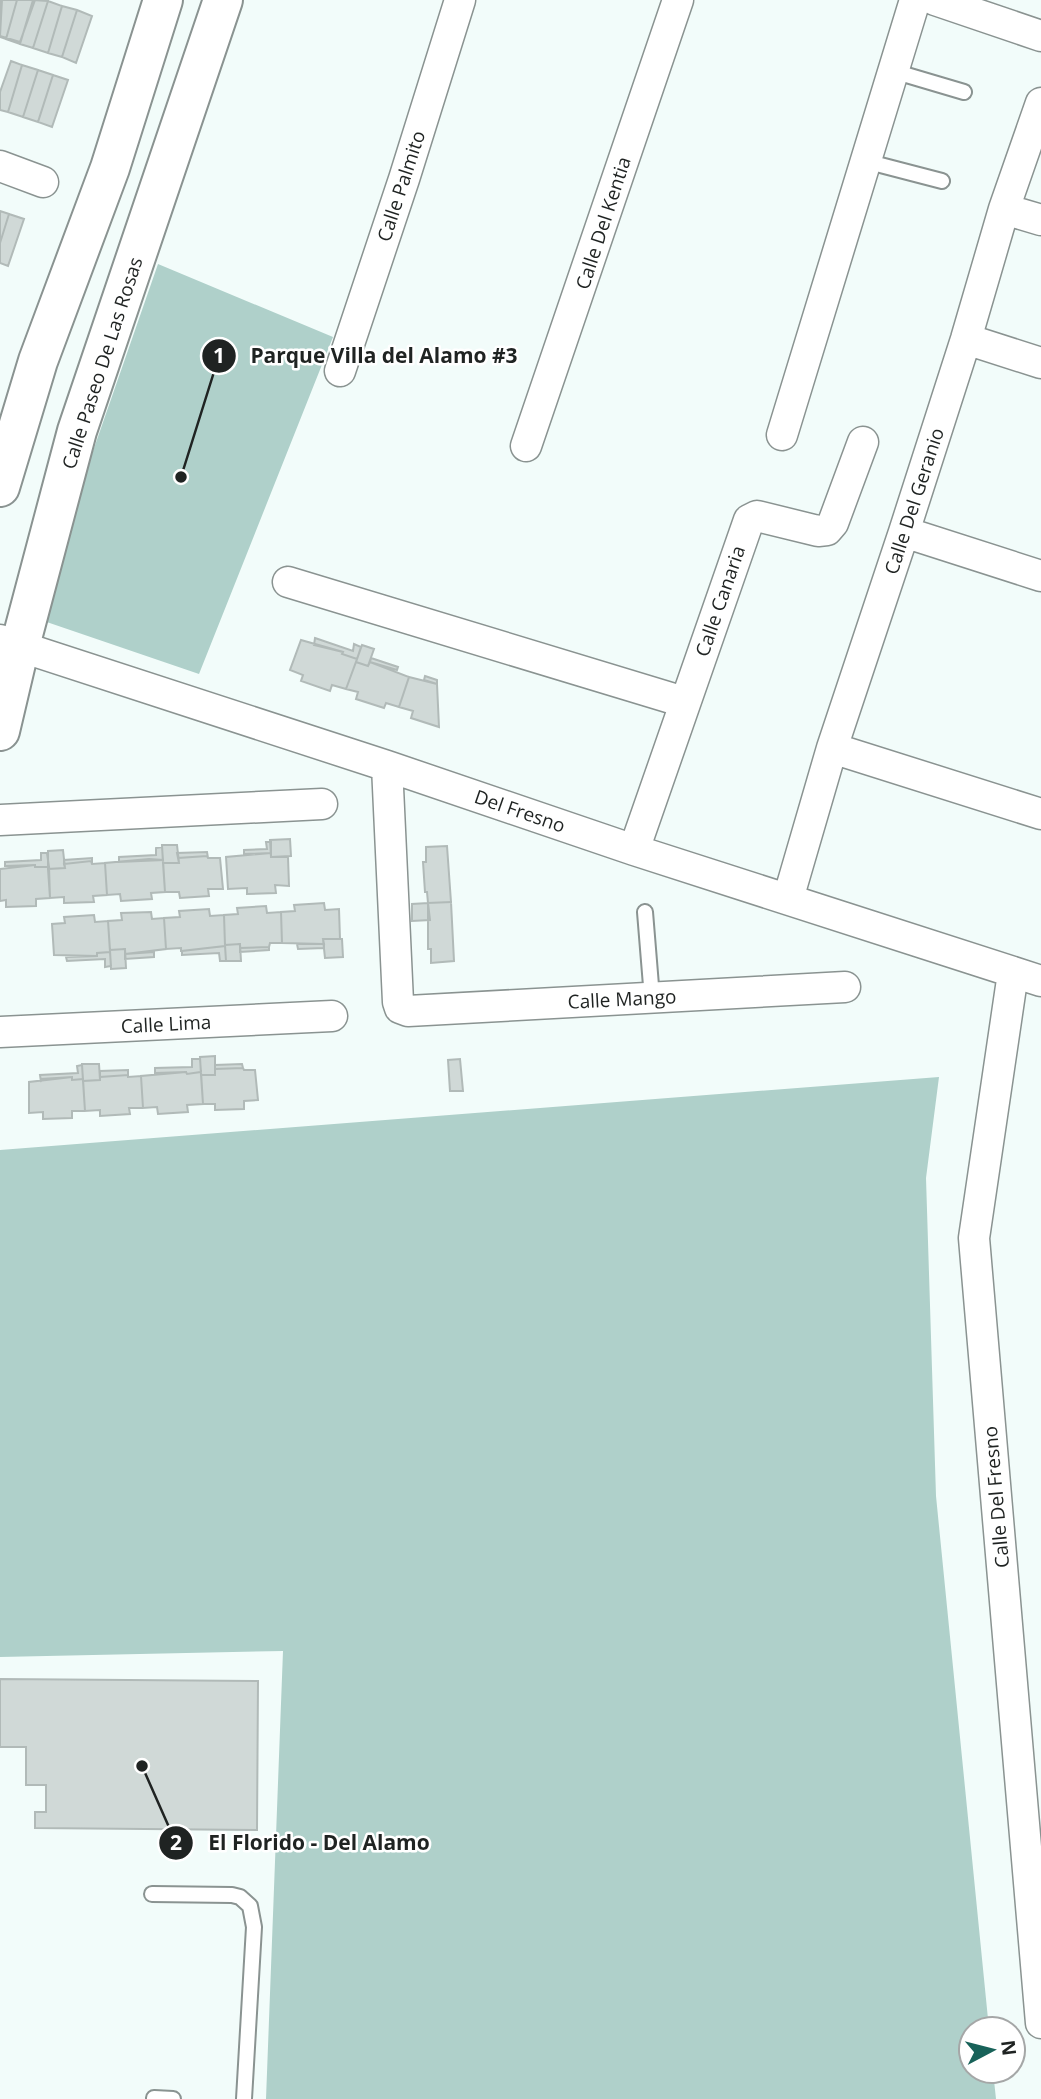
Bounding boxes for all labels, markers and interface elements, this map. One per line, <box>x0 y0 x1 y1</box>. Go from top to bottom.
street label: Calle Palmito <box>371 127 431 245</box>
street label: Calle Del Kentia <box>569 153 637 293</box>
street label: Calle Paseo De Las Rosas <box>55 254 149 472</box>
callout: Parque Villa del Alamo #3 <box>201 335 531 377</box>
text: 1 <box>213 341 225 369</box>
text: Parque Villa del Alamo #3 <box>250 341 518 369</box>
street label: Calle Del Geranio <box>878 424 950 578</box>
street label: Calle Canaria <box>689 542 751 660</box>
street label: Del Fresno <box>471 783 569 839</box>
street label: Calle Mango <box>567 983 677 1015</box>
street label: Calle Lima <box>120 1009 212 1039</box>
street label: Calle Del Fresno <box>977 1425 1015 1569</box>
callout: El Florido - Del Alamo <box>159 1822 443 1864</box>
text: 2 <box>170 1828 182 1856</box>
text: El Florido - Del Alamo <box>208 1828 430 1856</box>
north arrow <box>957 2015 1027 2085</box>
text: N <box>995 2039 1023 2057</box>

